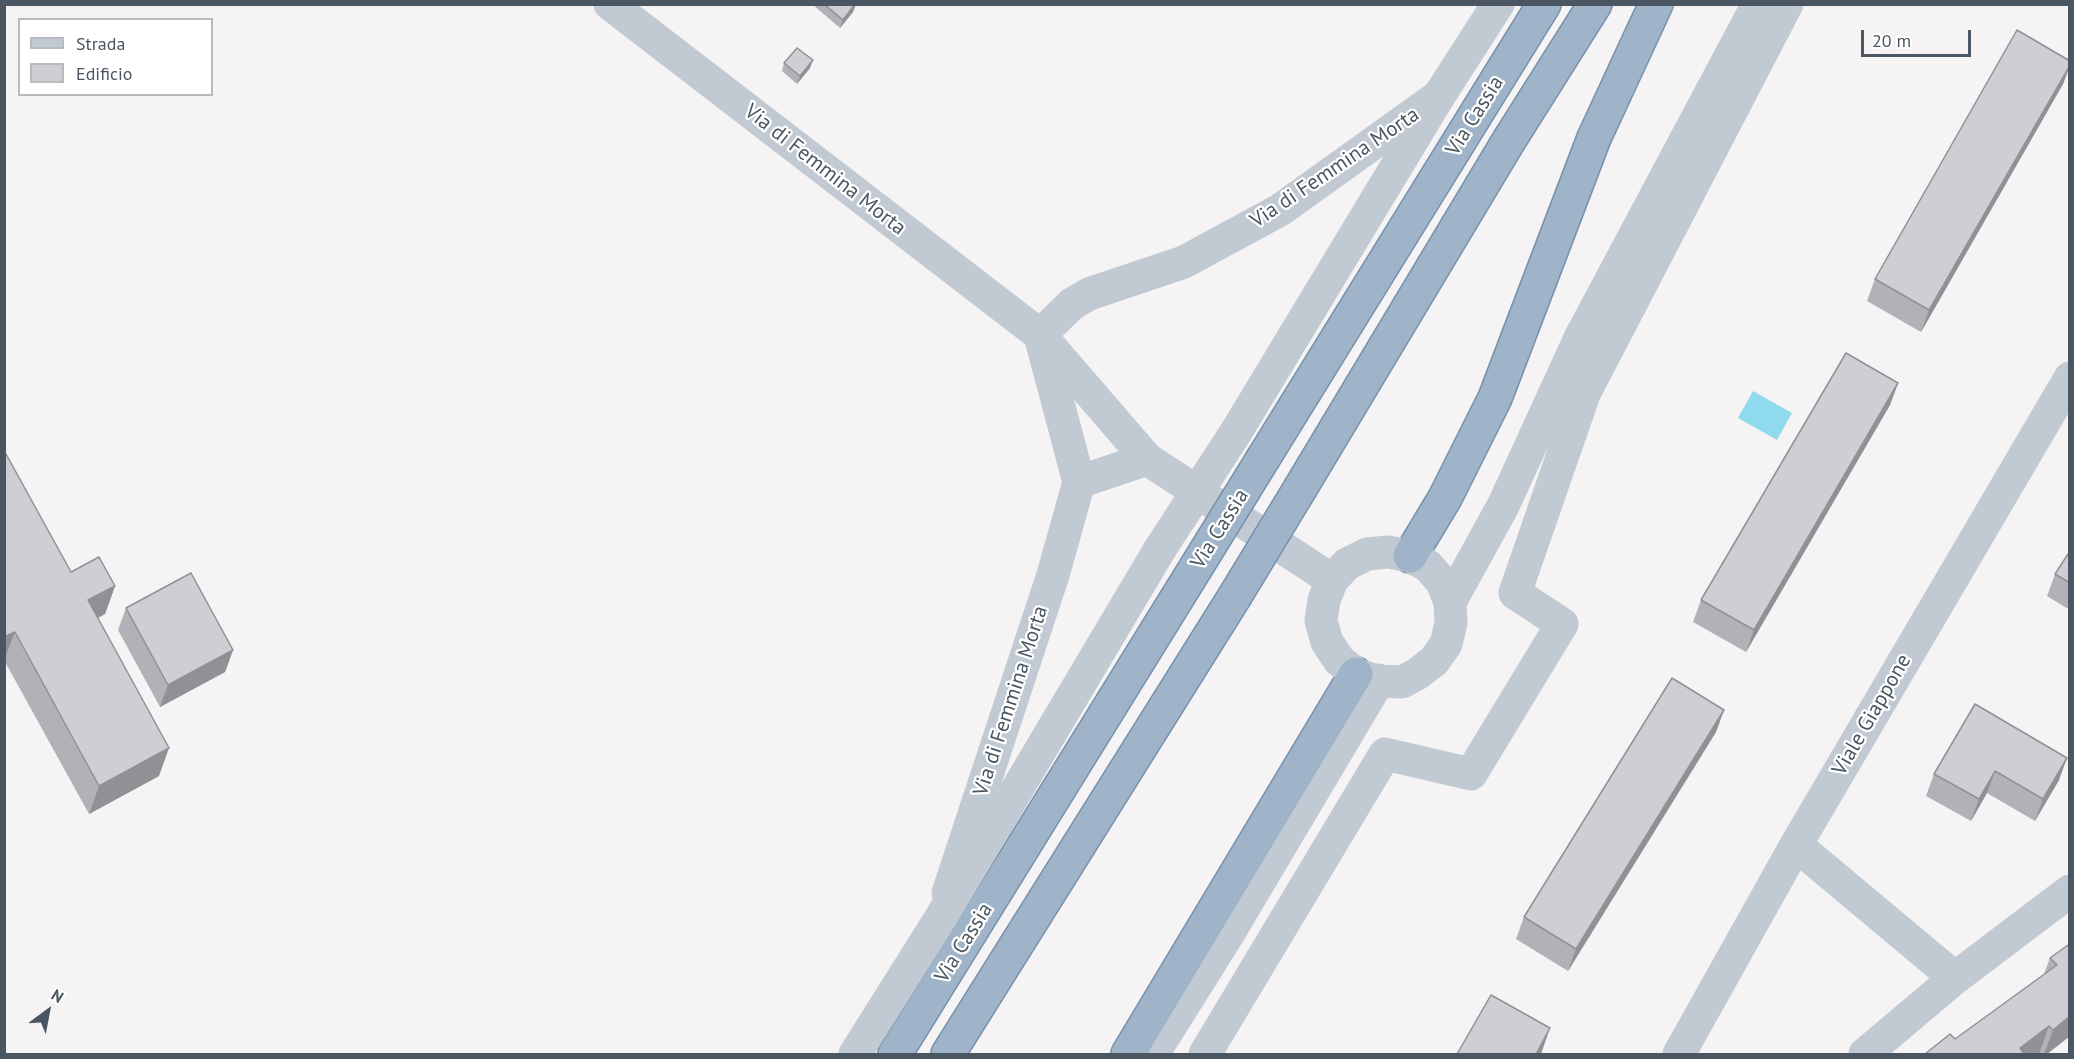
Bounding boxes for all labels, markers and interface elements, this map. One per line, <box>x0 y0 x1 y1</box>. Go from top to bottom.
legend <box>18 18 213 96</box>
scale bar <box>1864 18 1974 56</box>
text: 20 m <box>1872 29 1911 52</box>
text: Strada <box>76 32 125 55</box>
text: Edificio <box>76 62 132 85</box>
street label: Via Cassia <box>1441 71 1509 161</box>
street label: Via di Femmina Morta <box>739 99 911 241</box>
street label: Via di Femmina Morta <box>1246 102 1424 234</box>
street label: Via Cassia <box>1186 484 1254 574</box>
street label: Via di Femmina Morta <box>968 603 1054 799</box>
street label: Viale Giappone <box>1827 650 1917 780</box>
street label: Via Cassia <box>930 898 998 988</box>
north arrow <box>18 981 78 1041</box>
text: N <box>48 984 67 1007</box>

